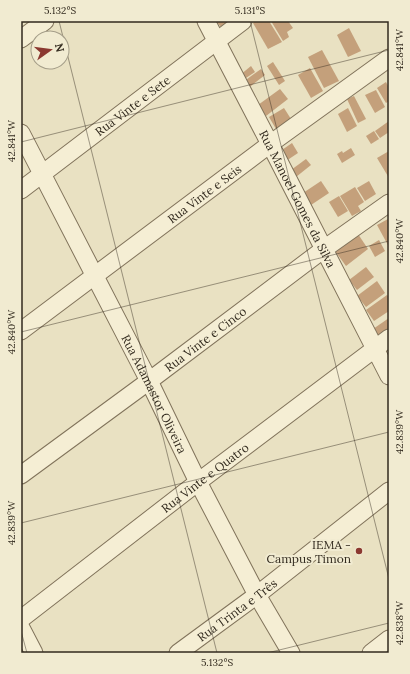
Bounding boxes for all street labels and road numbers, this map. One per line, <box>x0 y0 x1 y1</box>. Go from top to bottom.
street label: Rua Vinte e Sete <box>92 71 173 139</box>
street label: Rua Manoel Gomes da Silva <box>256 127 340 270</box>
street label: Rua Vinte e Seis <box>164 161 244 226</box>
street label: Rua Vinte e Cinco <box>161 303 249 374</box>
street label: Rua Adamastor Oliveira <box>119 332 190 456</box>
street label: Rua Vinte e Quatro <box>158 439 251 515</box>
street label: Rua Trinta e Três <box>194 575 280 644</box>

